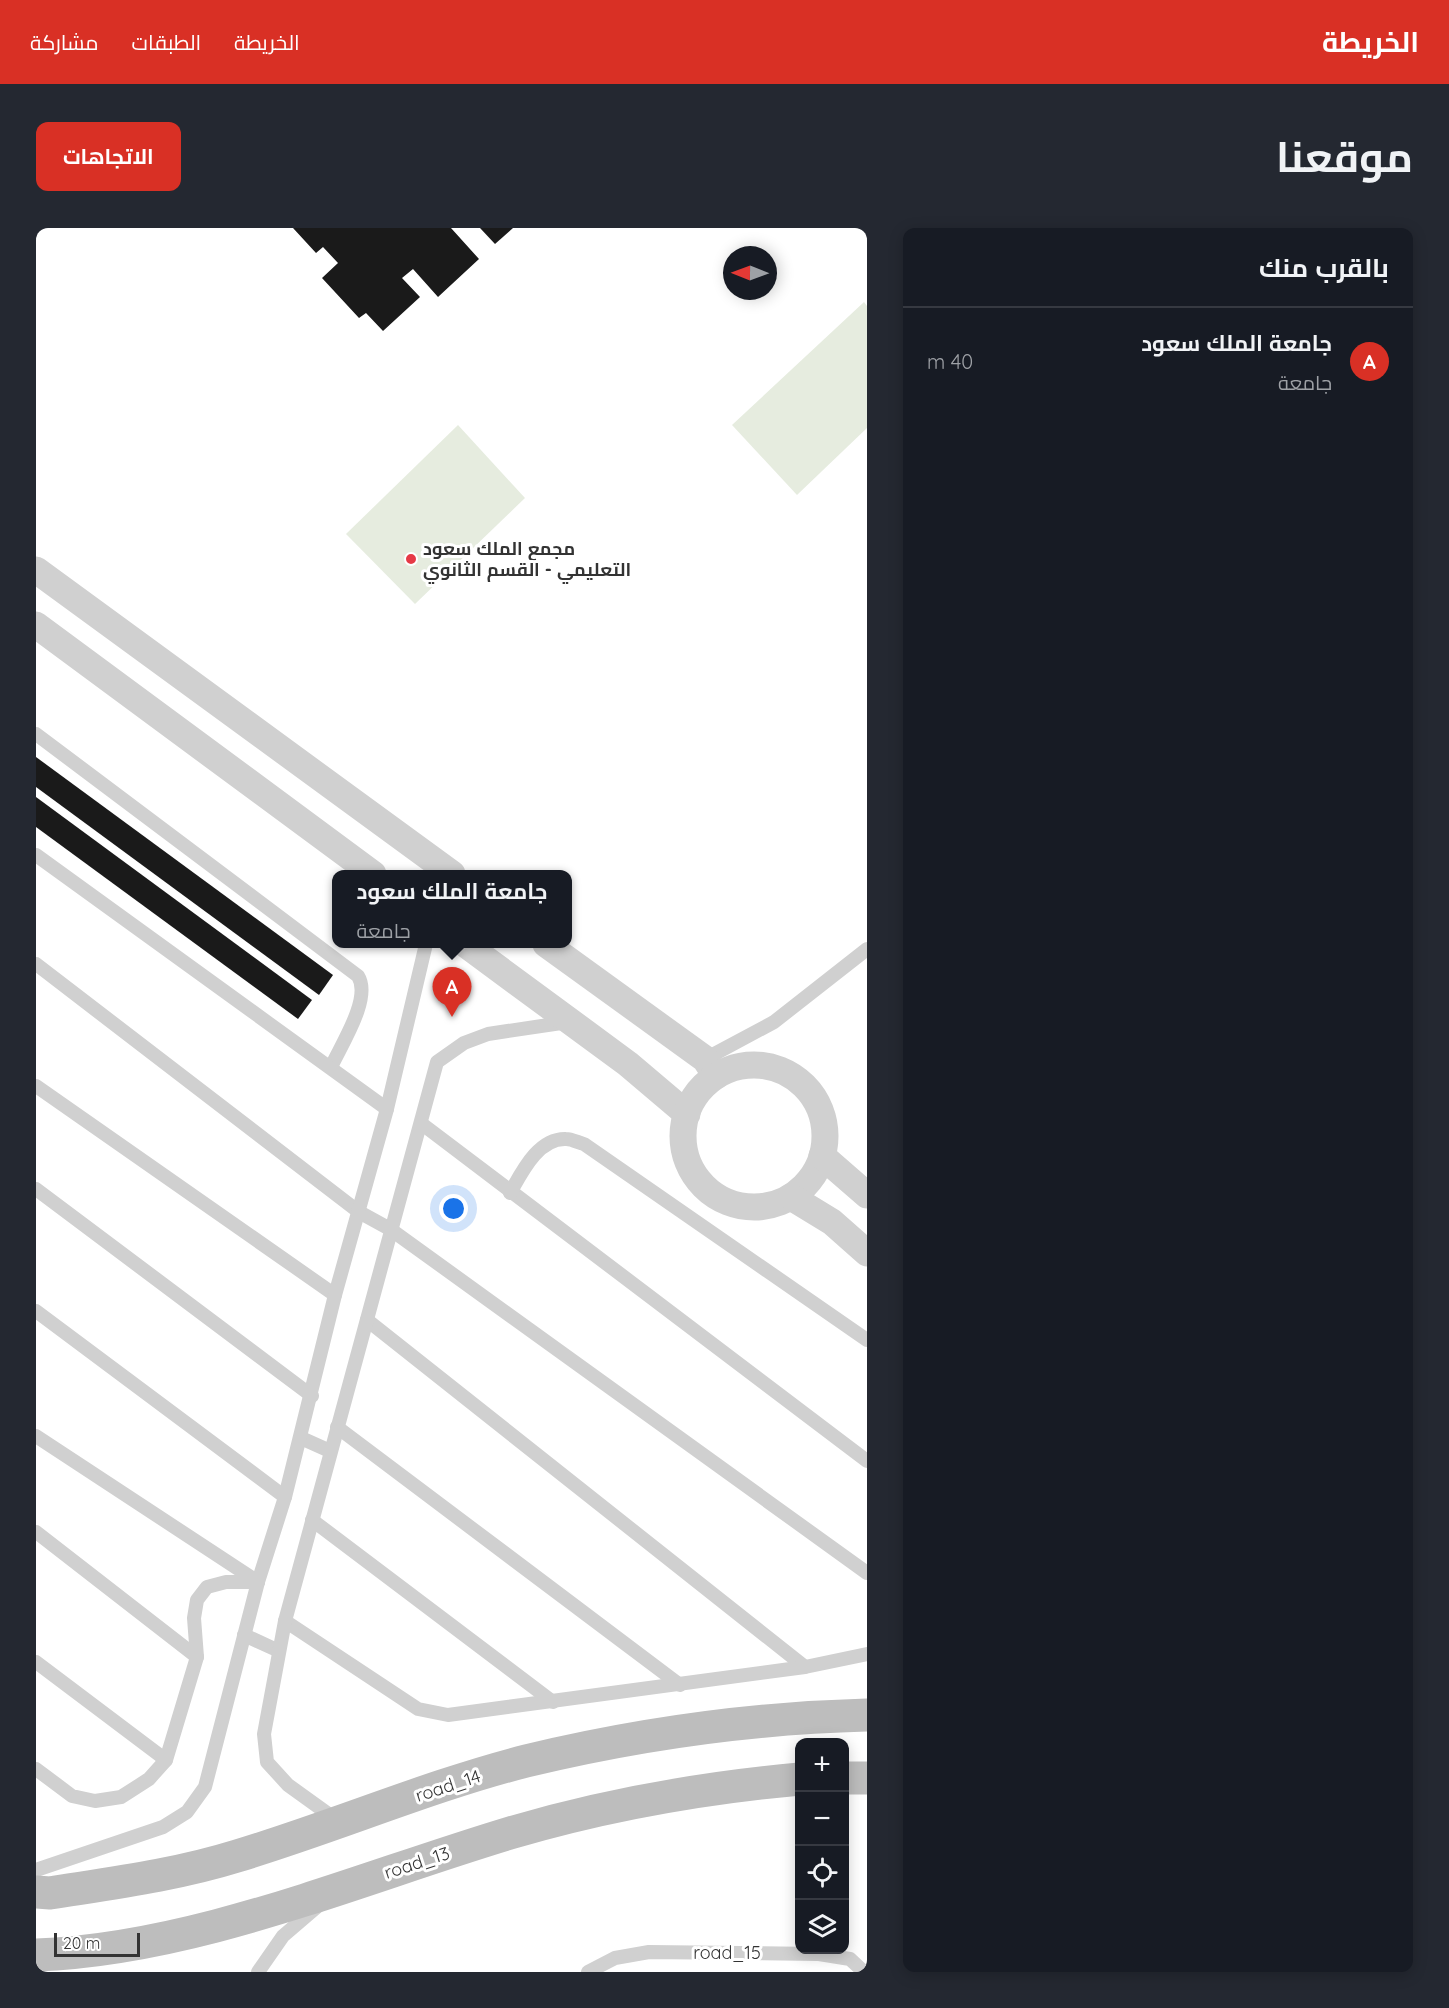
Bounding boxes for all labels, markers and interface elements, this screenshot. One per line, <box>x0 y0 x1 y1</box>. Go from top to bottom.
text: الخريطة <box>1322 24 1419 59</box>
text: مشاركة <box>30 29 99 55</box>
text: الطبقات <box>132 29 201 55</box>
text: الخريطة <box>234 29 300 55</box>
button: الاتجاهات <box>36 122 181 191</box>
text: موقعنا <box>1276 130 1413 183</box>
north arrow <box>723 246 777 300</box>
text: بالقرب منك <box>1259 251 1389 284</box>
text: جامعة الملك سعود <box>1141 329 1332 357</box>
text: 40 m <box>927 349 973 374</box>
text: A <box>1363 349 1376 374</box>
text: جامعة <box>1278 370 1332 395</box>
place label: مجمع الملك سعود التعليمي - القسم الثانوي <box>423 537 631 585</box>
marker: مجمع الملك سعود التعليمي - القسم الثانوي <box>404 552 418 566</box>
popup <box>332 870 572 948</box>
text: جامعة الملك سعود <box>357 877 547 905</box>
text: جامعة <box>357 918 411 943</box>
pin: A <box>432 968 472 1017</box>
your location <box>439 1194 468 1223</box>
map controls <box>795 1738 849 1954</box>
button: + <box>795 1738 849 1792</box>
street label: road_14 <box>412 1764 483 1807</box>
button: − <box>795 1792 849 1846</box>
street label: road_13 <box>381 1841 452 1884</box>
button: locate <box>795 1846 849 1900</box>
button: layers <box>795 1900 849 1954</box>
scale bar <box>54 1930 140 1958</box>
text: 20 m <box>63 1933 100 1953</box>
street label: road_15 <box>693 1941 761 1964</box>

